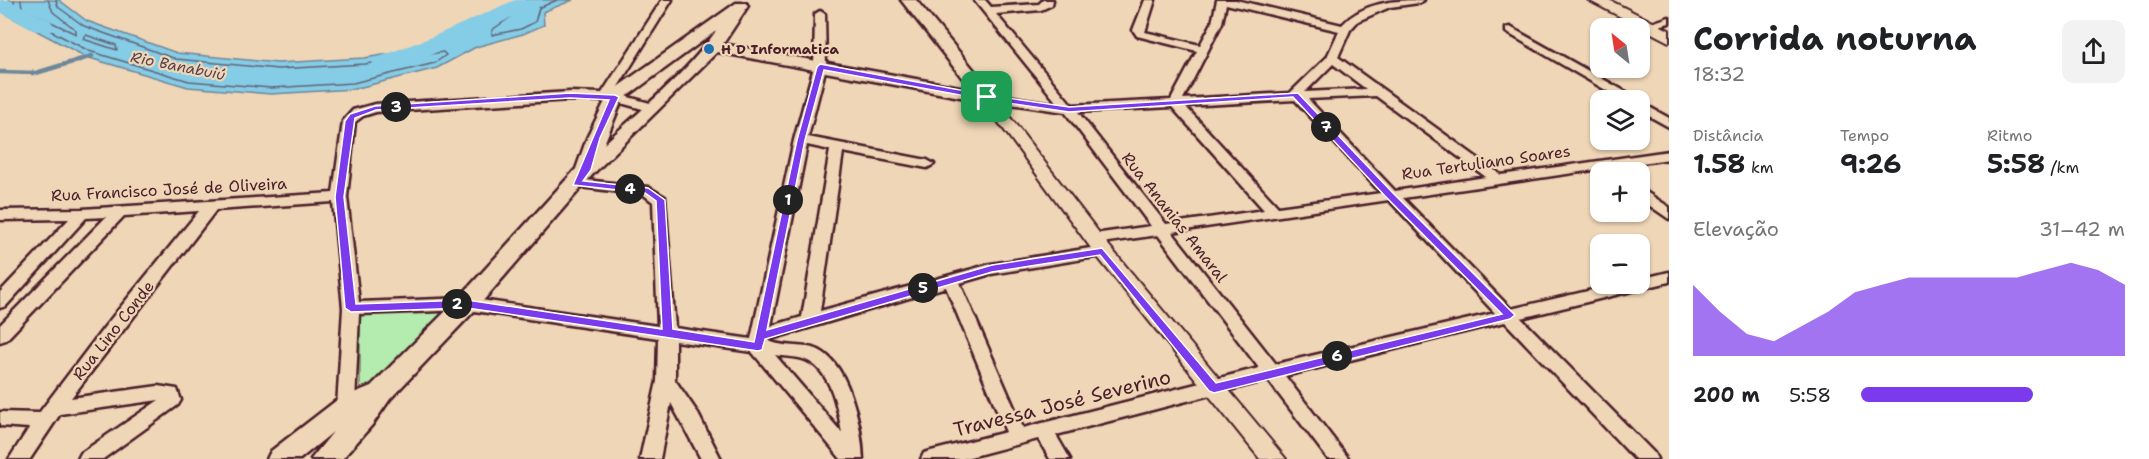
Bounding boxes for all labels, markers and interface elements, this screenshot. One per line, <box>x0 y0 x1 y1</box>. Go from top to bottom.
text: Corrida noturna <box>1693 16 1977 61</box>
north arrow <box>1590 18 1650 78</box>
map controls <box>1590 18 1650 294</box>
button: share <box>2062 20 2125 83</box>
place label: H D Informatica <box>721 40 840 58</box>
marker: H D Informatica <box>702 42 716 56</box>
water label: Rio Banabuiú <box>129 47 227 85</box>
text: 18:32 <box>1693 61 1745 87</box>
pin <box>961 71 1012 122</box>
icon: arrive <box>970 80 1003 113</box>
button: layers <box>1590 90 1650 150</box>
pin: 3 <box>381 92 411 122</box>
text: 3 <box>390 96 402 117</box>
pin: 7 <box>1311 112 1341 142</box>
text: 7 <box>1320 116 1332 137</box>
text: Distância <box>1693 125 1764 146</box>
text: Tempo <box>1840 125 1889 146</box>
text: Ritmo <box>1987 125 2032 146</box>
street label: Rua Tertuliano Soares <box>1400 140 1572 185</box>
text: 1.58 <box>1693 146 1746 181</box>
text: 9:26 <box>1840 146 1902 181</box>
text: 5:58 <box>1987 146 2045 181</box>
street label: Rua Ananias Amaral <box>1117 148 1232 287</box>
text: km <box>1746 157 1774 178</box>
text: /km <box>2045 157 2079 178</box>
button: + <box>1590 162 1650 222</box>
street label: Rua Francisco José de Oliveira <box>51 173 288 206</box>
pin: 4 <box>615 174 645 204</box>
text: 4 <box>624 178 636 199</box>
pin: 1 <box>773 185 803 215</box>
text: 1 <box>784 189 792 210</box>
text: Elevação <box>1693 216 1779 242</box>
text: 31–42 m <box>2039 216 2125 242</box>
button: − <box>1590 234 1650 294</box>
pin: 5 <box>908 273 938 303</box>
street label: Rua Lino Conde <box>68 276 159 384</box>
text: 5 <box>918 277 928 298</box>
pin: 2 <box>442 289 472 319</box>
text: 2 <box>451 293 463 314</box>
pin: 6 <box>1322 341 1352 371</box>
text: 6 <box>1331 345 1343 366</box>
street label: Travessa José Severino <box>951 363 1173 443</box>
text: 200 m <box>1693 382 1760 408</box>
text: 5:58 <box>1789 382 1831 408</box>

